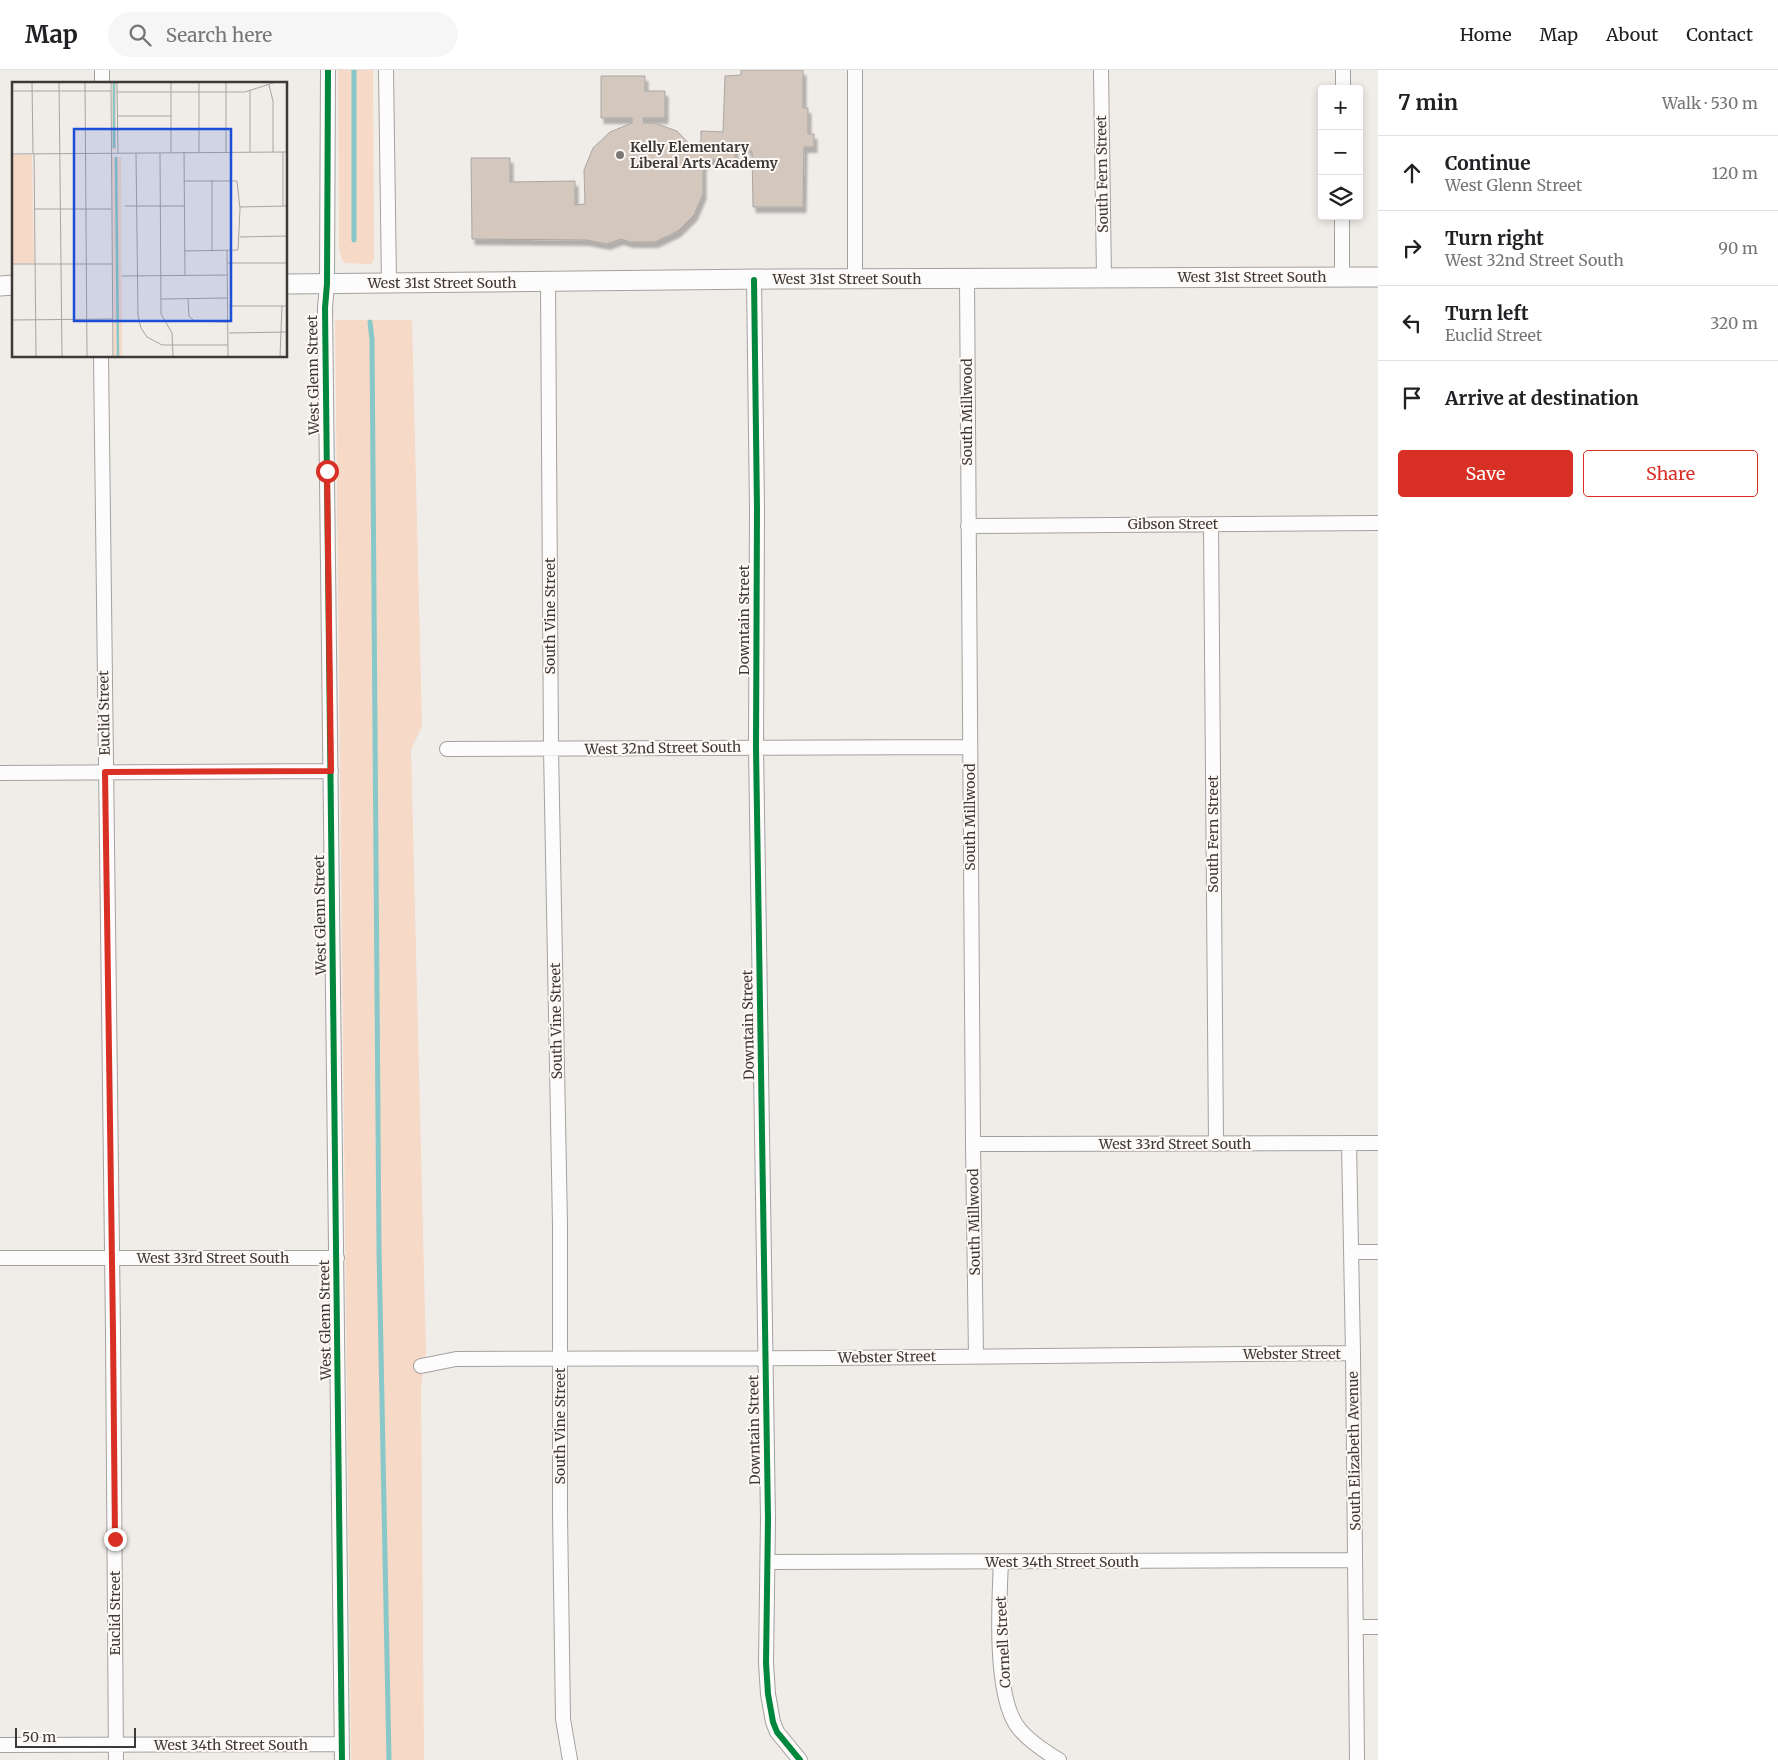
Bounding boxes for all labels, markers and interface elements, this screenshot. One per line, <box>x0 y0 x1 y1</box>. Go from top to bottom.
search box <box>108 12 458 57</box>
text: Map <box>25 19 78 50</box>
icon: search <box>126 21 154 49</box>
text: Search here <box>166 23 272 47</box>
text: Home <box>1460 23 1512 46</box>
text: Map <box>1540 23 1578 46</box>
text: About <box>1606 23 1658 46</box>
text: Contact <box>1686 23 1753 46</box>
inset map <box>12 82 288 358</box>
map controls <box>1318 85 1363 220</box>
button: + <box>1318 85 1363 130</box>
text: 7 min <box>1398 89 1458 116</box>
text: Walk · 530 m <box>1662 93 1758 113</box>
street label: South Fern Street <box>1092 115 1112 233</box>
button: − <box>1318 130 1363 175</box>
place label: Kelly Elementary Liberal Arts Academy <box>630 138 778 172</box>
marker: Kelly Elementary Liberal Arts Academy <box>614 149 626 161</box>
text: Continue <box>1445 151 1531 175</box>
icon: ahead <box>1398 159 1426 187</box>
text: 120 m <box>1712 163 1758 183</box>
button: layers <box>1318 175 1363 220</box>
text: West Glenn Street <box>1445 175 1582 195</box>
text: Turn right <box>1445 226 1544 250</box>
icon: right <box>1398 234 1426 262</box>
text: 90 m <box>1718 238 1758 258</box>
text: West 32nd Street South <box>1445 250 1624 270</box>
street label: West 31st Street South <box>1176 268 1327 286</box>
street label: West 31st Street South <box>771 270 922 288</box>
street label: West 31st Street South <box>366 274 517 292</box>
text: Turn left <box>1445 301 1529 325</box>
icon: left <box>1398 309 1426 337</box>
text: 320 m <box>1710 313 1758 333</box>
street label: West Glenn Street <box>303 314 323 436</box>
text: Euclid Street <box>1445 325 1542 345</box>
street label: South Millwood <box>958 358 976 466</box>
icon: arrive <box>1398 384 1426 412</box>
text: Arrive at destination <box>1445 386 1639 410</box>
button: Save <box>1398 450 1573 497</box>
button: Share <box>1583 450 1758 497</box>
route start <box>316 460 339 483</box>
street label: Gibson Street <box>1128 515 1219 533</box>
street label: South Vine Street <box>541 557 559 674</box>
street label: Downtain Street <box>735 564 753 675</box>
street label: Euclid Street <box>94 670 114 756</box>
street label: West 32nd Street South <box>584 738 741 758</box>
street label: South Millwood <box>961 763 979 871</box>
street label: South Fern Street <box>1204 775 1222 893</box>
street label: West Glenn Street <box>310 854 330 976</box>
street label: South Vine Street <box>546 962 566 1080</box>
street label: Downtain Street <box>738 969 758 1080</box>
street label: West 33rd Street South <box>1098 1135 1251 1153</box>
street label: South Millwood <box>964 1168 984 1276</box>
street label: West 33rd Street South <box>136 1249 289 1267</box>
street label: West Glenn Street <box>315 1259 335 1381</box>
street label: Webster Street <box>1242 1345 1342 1363</box>
street label: Webster Street <box>837 1347 937 1367</box>
street label: South Vine Street <box>551 1367 569 1484</box>
street label: South Elizabeth Avenue <box>1344 1371 1364 1531</box>
street label: Downtain Street <box>744 1374 764 1485</box>
route end <box>104 1528 127 1551</box>
street label: West 34th Street South <box>984 1553 1139 1571</box>
street label: Euclid Street <box>106 1570 124 1656</box>
street label: Cornell Street <box>992 1595 1014 1688</box>
scale bar <box>15 1725 136 1748</box>
text: 50 m <box>22 1728 56 1746</box>
street label: West 34th Street South <box>153 1736 308 1754</box>

